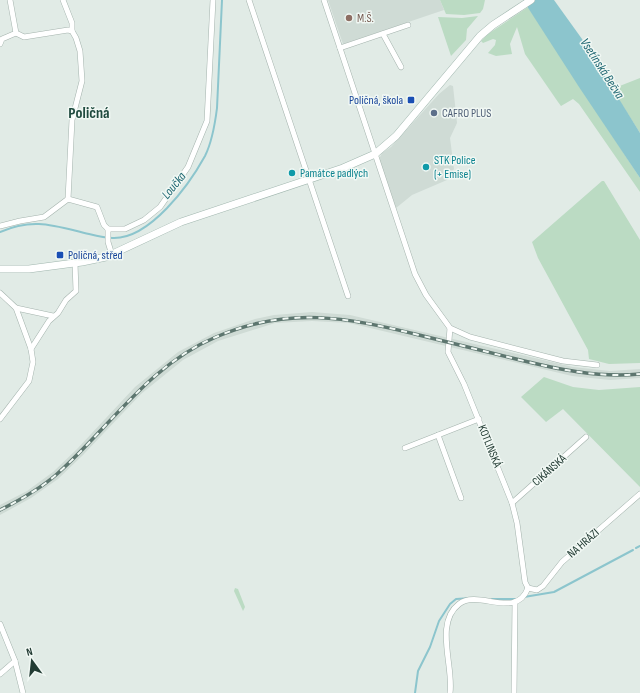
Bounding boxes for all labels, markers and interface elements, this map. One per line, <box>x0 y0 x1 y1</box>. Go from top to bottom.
place label: M.Š. <box>357 11 374 26</box>
marker: M.Š. <box>344 13 354 23</box>
water label: Vsetínská Bečva <box>577 35 628 102</box>
place label: Poličná, škola <box>349 93 403 108</box>
marker: Poličná, škola <box>406 95 416 105</box>
district label: Poličná <box>68 104 110 123</box>
place label: CAFRO PLUS <box>442 106 491 121</box>
marker: CAFRO PLUS <box>429 108 439 118</box>
place label: STK Police (+ Emise) <box>434 153 476 182</box>
marker: STK Police (+ Emise) <box>421 162 431 172</box>
place label: Památce padlých <box>300 166 368 181</box>
water label: Loučka <box>158 168 190 202</box>
marker: Památce padlých <box>287 168 297 178</box>
place label: Poličná, střed <box>68 248 122 263</box>
marker: Poličná, střed <box>55 250 65 260</box>
street label: KOTLINSKÁ <box>474 423 505 470</box>
street label: CIKÁNSKÁ <box>529 451 570 490</box>
street label: NA HRÁZI <box>564 525 602 561</box>
north arrow <box>12 641 52 681</box>
text: N <box>25 645 34 659</box>

